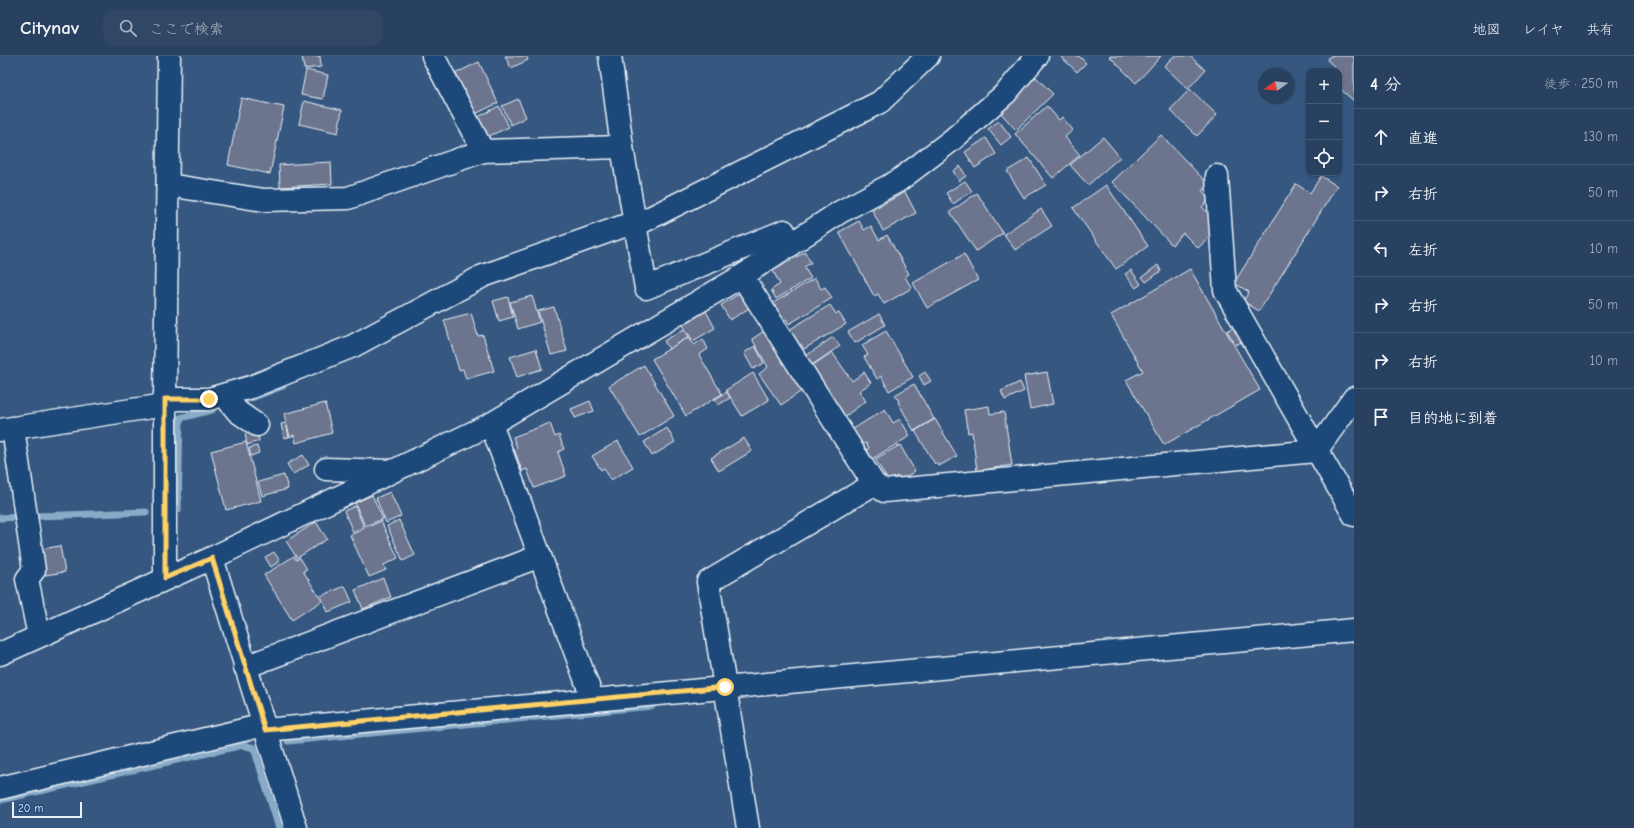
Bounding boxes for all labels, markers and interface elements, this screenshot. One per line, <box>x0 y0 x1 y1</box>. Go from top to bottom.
search box <box>103 10 383 46</box>
text: Citynav <box>20 17 79 39</box>
icon: search <box>117 17 139 39</box>
text: ここで検索 <box>149 20 224 38</box>
text: 地図 <box>1473 21 1501 38</box>
text: レイヤ <box>1523 21 1564 38</box>
text: 共有 <box>1586 21 1614 38</box>
north arrow <box>1258 68 1294 104</box>
map controls <box>1306 68 1342 176</box>
button: + <box>1306 68 1342 104</box>
text: 4 分 <box>1370 75 1401 94</box>
text: 徒歩 · 250 m <box>1544 76 1618 91</box>
button: − <box>1306 104 1342 140</box>
icon: ahead <box>1370 126 1392 148</box>
text: 直進 <box>1408 129 1438 147</box>
text: 130 m <box>1583 129 1618 144</box>
button: locate <box>1306 140 1342 176</box>
icon: right <box>1370 182 1392 204</box>
text: 右折 <box>1408 185 1438 203</box>
text: 50 m <box>1588 185 1618 200</box>
icon: left <box>1370 238 1392 260</box>
text: 左折 <box>1408 241 1438 259</box>
text: 10 m <box>1590 241 1618 256</box>
icon: right <box>1370 294 1392 316</box>
text: 右折 <box>1408 297 1438 315</box>
text: 50 m <box>1588 297 1618 312</box>
icon: right <box>1370 350 1392 372</box>
text: 右折 <box>1408 353 1438 371</box>
text: 10 m <box>1590 353 1618 368</box>
route end <box>200 390 218 408</box>
icon: arrive <box>1370 406 1392 428</box>
text: 目的地に到着 <box>1408 409 1498 427</box>
route start <box>716 678 734 696</box>
scale bar <box>12 800 82 819</box>
text: 20 m <box>18 802 43 815</box>

